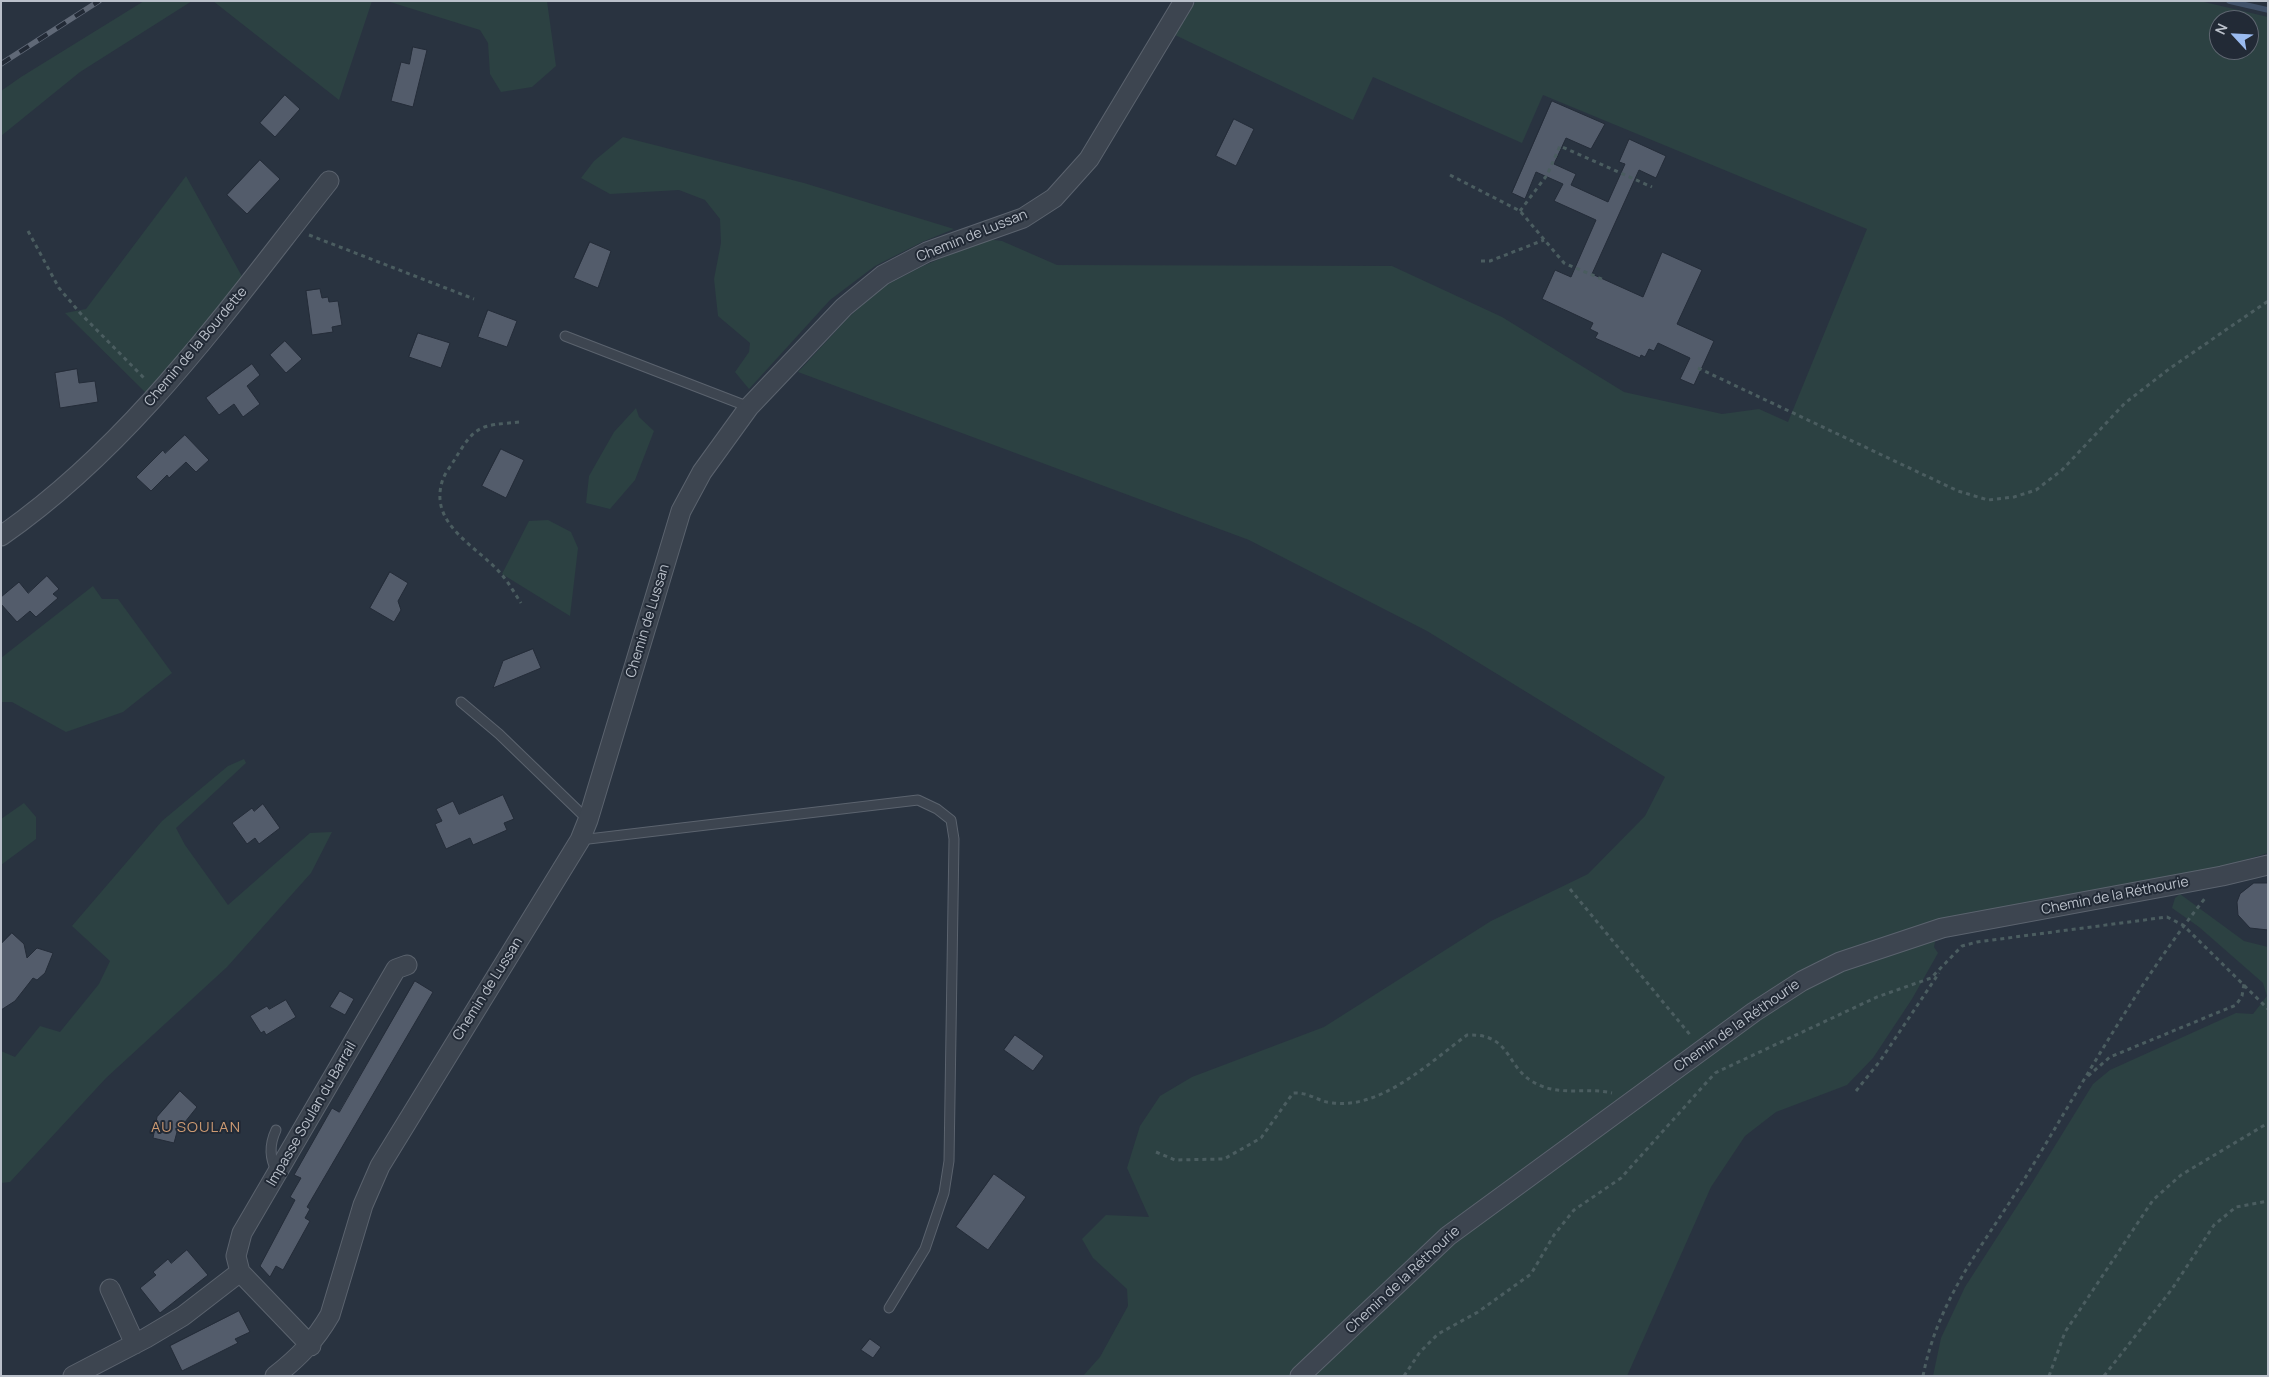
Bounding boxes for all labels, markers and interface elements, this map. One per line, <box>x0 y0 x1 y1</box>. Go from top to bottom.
north arrow <box>2209 10 2259 60</box>
text: N <box>2210 20 2232 37</box>
street label: Chemin de Lussan <box>914 206 1030 266</box>
street label: Chemin de la Bourdette <box>141 284 251 410</box>
street label: Chemin de Lussan <box>623 562 673 680</box>
street label: Chemin de la Réthourie <box>2040 873 2190 919</box>
street label: Chemin de Lussan <box>450 934 526 1044</box>
street label: Chemin de la Réthourie <box>1671 976 1803 1076</box>
street label: Impasse Soulan du Barrail <box>264 1039 360 1189</box>
district label: AU SOULAN <box>150 1119 242 1137</box>
street label: Chemin de la Réthourie <box>1343 1223 1463 1337</box>

